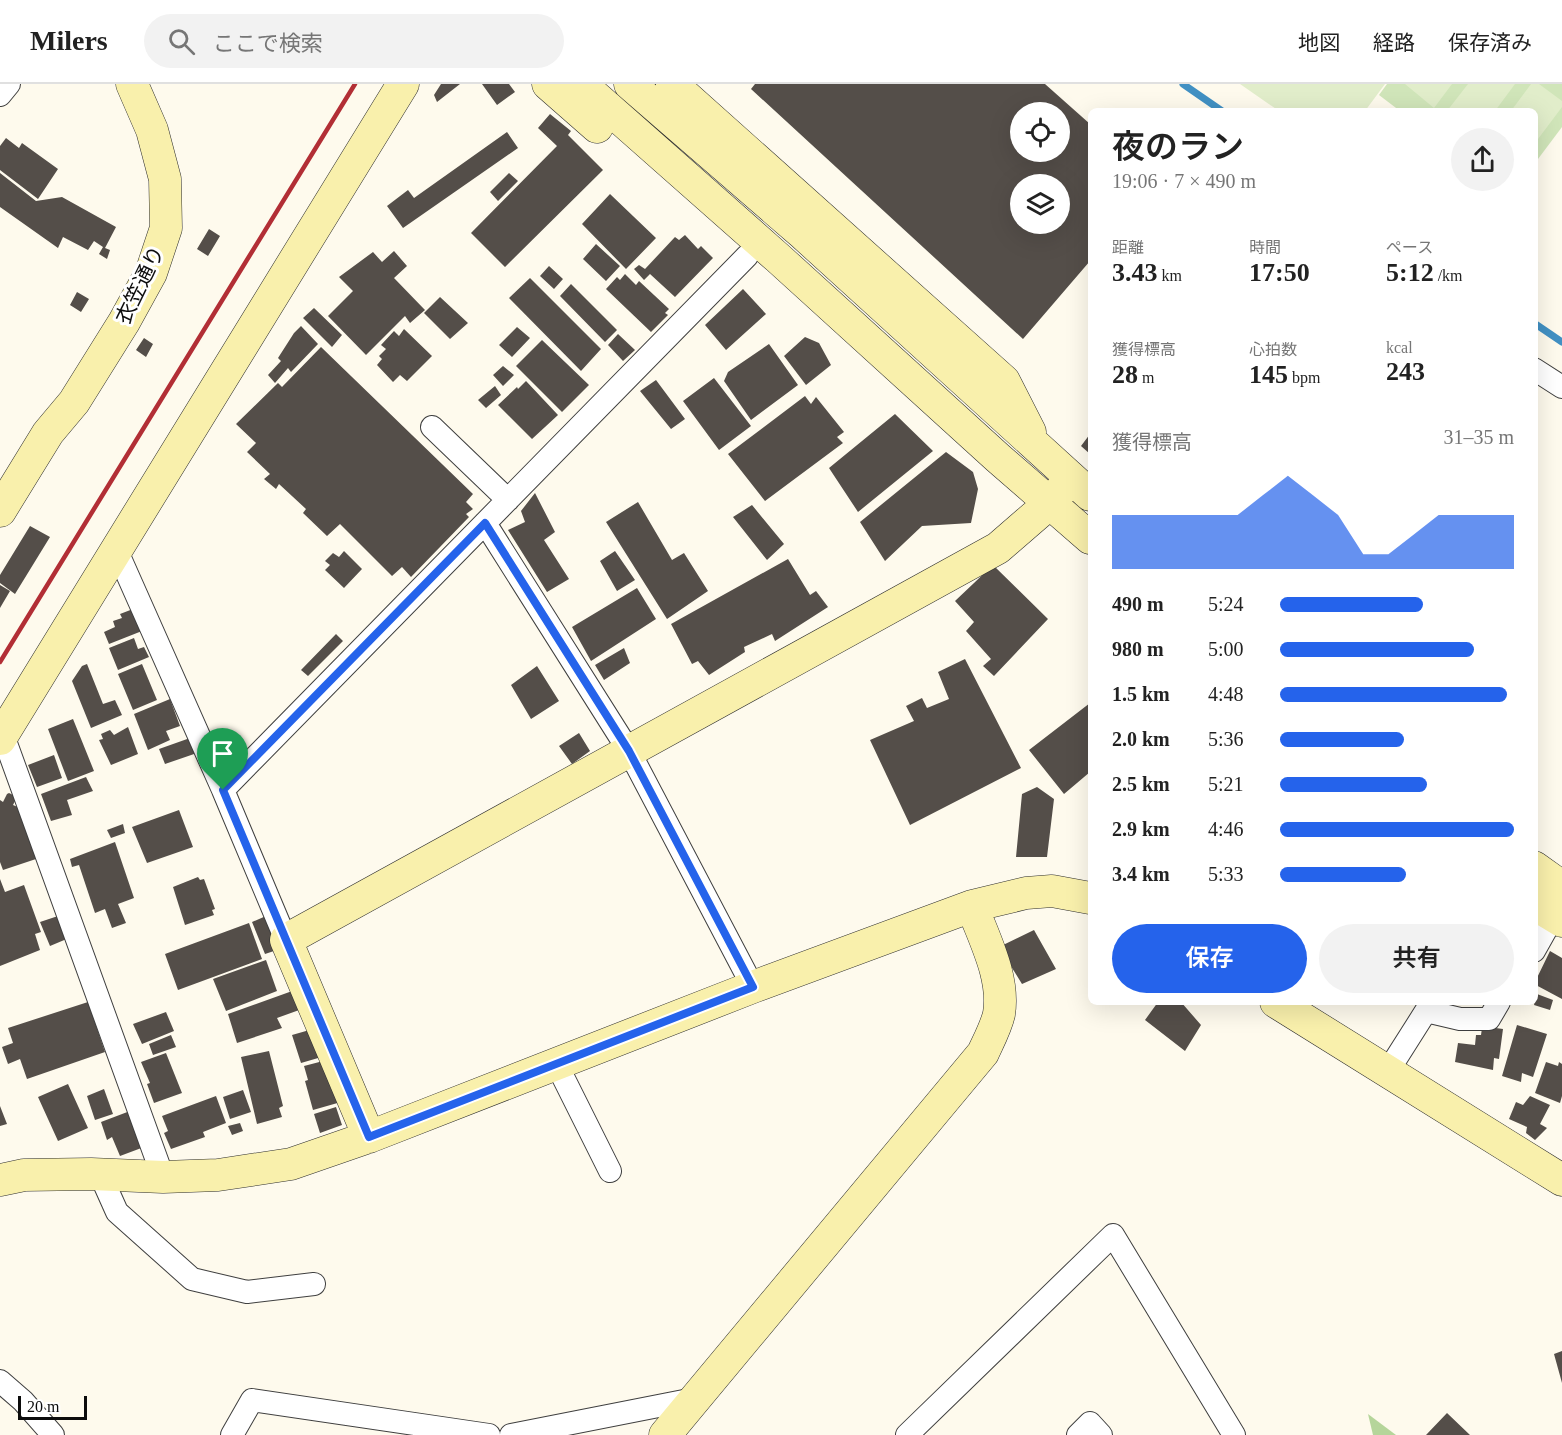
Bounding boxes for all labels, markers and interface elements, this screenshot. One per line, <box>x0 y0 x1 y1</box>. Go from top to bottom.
search box <box>144 14 564 68</box>
text: Milers <box>30 25 108 56</box>
icon: search <box>165 25 198 58</box>
text: ここで検索 <box>213 31 323 56</box>
text: 地図 <box>1298 31 1340 55</box>
text: 経路 <box>1373 31 1415 55</box>
text: 保存済み <box>1448 31 1532 55</box>
map controls <box>1010 102 1070 234</box>
button: locate <box>1010 102 1070 162</box>
button: share <box>1451 128 1514 191</box>
text: 夜のラン <box>1112 129 1244 165</box>
text: 19:06 · 7 × 490 m <box>1112 170 1256 192</box>
button: layers <box>1010 174 1070 234</box>
text: 距離 <box>1112 239 1144 256</box>
text: 時間 <box>1249 239 1281 256</box>
text: ペース <box>1386 239 1433 256</box>
street label: 衣笠通り <box>111 242 169 328</box>
text: 3.43 <box>1112 258 1158 287</box>
text: 17:50 <box>1249 258 1310 287</box>
text: 5:12 <box>1386 258 1434 287</box>
text: km <box>1158 267 1182 284</box>
text: /km <box>1434 267 1463 284</box>
text: kcal <box>1386 339 1413 356</box>
text: 獲得標高 <box>1112 341 1176 358</box>
text: 心拍数 <box>1249 341 1297 358</box>
text: 243 <box>1386 357 1425 386</box>
text: 28 <box>1112 360 1138 389</box>
text: 145 <box>1249 360 1288 389</box>
text: m <box>1138 369 1154 386</box>
text: bpm <box>1288 369 1320 386</box>
text: 31–35 m <box>1443 426 1514 448</box>
text: 獲得標高 <box>1112 431 1192 453</box>
text: 490 m <box>1112 593 1164 615</box>
text: 5:24 <box>1208 593 1244 615</box>
text: 980 m <box>1112 638 1164 660</box>
text: 5:00 <box>1208 638 1244 660</box>
text: 1.5 km <box>1112 683 1170 705</box>
text: 4:48 <box>1208 683 1244 705</box>
pin <box>197 728 248 790</box>
text: 2.0 km <box>1112 728 1170 750</box>
text: 5:36 <box>1208 728 1244 750</box>
icon: arrive <box>206 737 239 770</box>
text: 2.5 km <box>1112 773 1170 795</box>
text: 5:21 <box>1208 773 1244 795</box>
text: 2.9 km <box>1112 818 1170 840</box>
text: 4:46 <box>1208 818 1244 840</box>
text: 3.4 km <box>1112 863 1170 885</box>
text: 5:33 <box>1208 863 1244 885</box>
button: 保存 <box>1112 924 1307 993</box>
button: 共有 <box>1319 924 1514 993</box>
scale bar <box>18 1393 87 1420</box>
text: 20 m <box>27 1398 59 1415</box>

